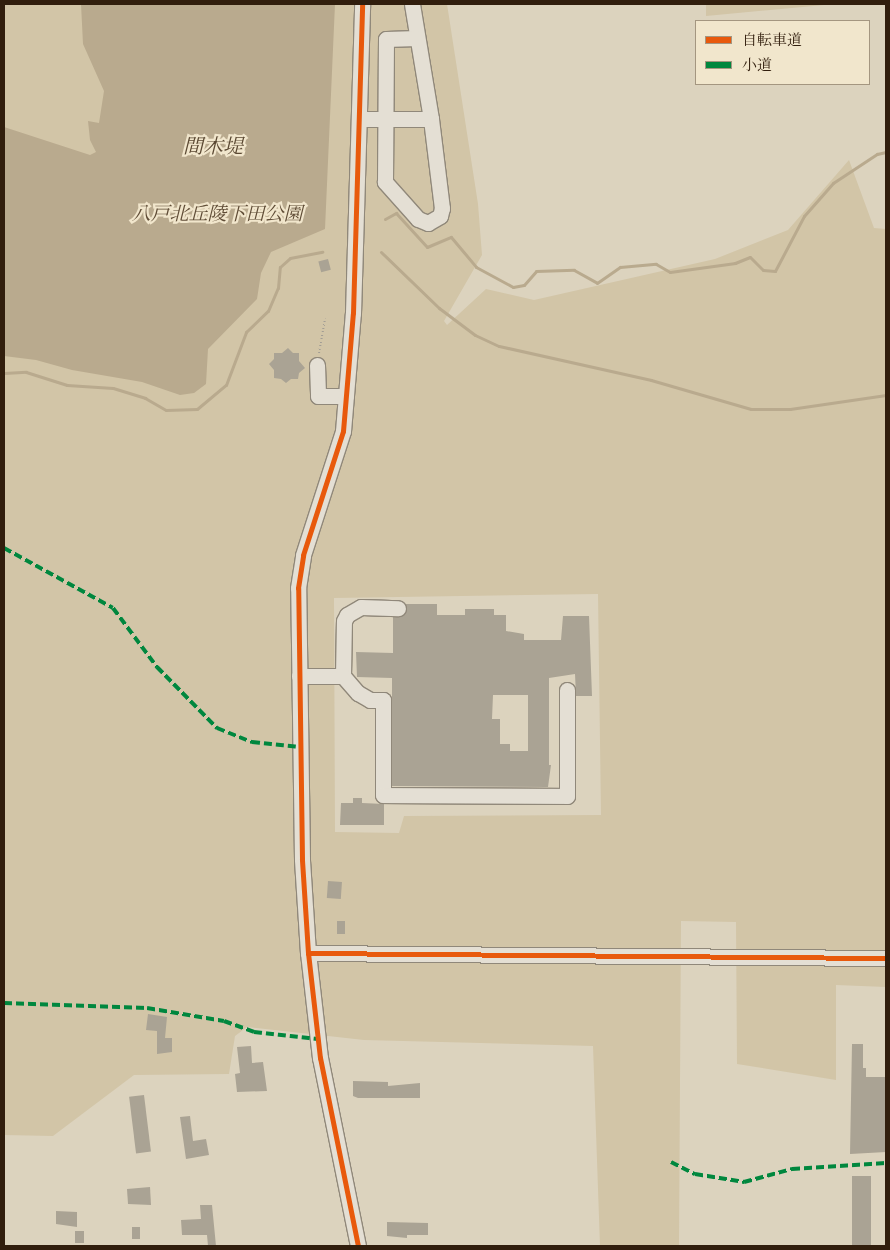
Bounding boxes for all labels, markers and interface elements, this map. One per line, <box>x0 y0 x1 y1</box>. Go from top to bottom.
legend <box>695 20 870 85</box>
text: 自転車道 <box>742 34 802 49</box>
text: 小道 <box>742 59 772 74</box>
water label: 間木堤 <box>183 136 243 160</box>
park label: 八戸北丘陵下田公園 <box>132 205 302 227</box>

